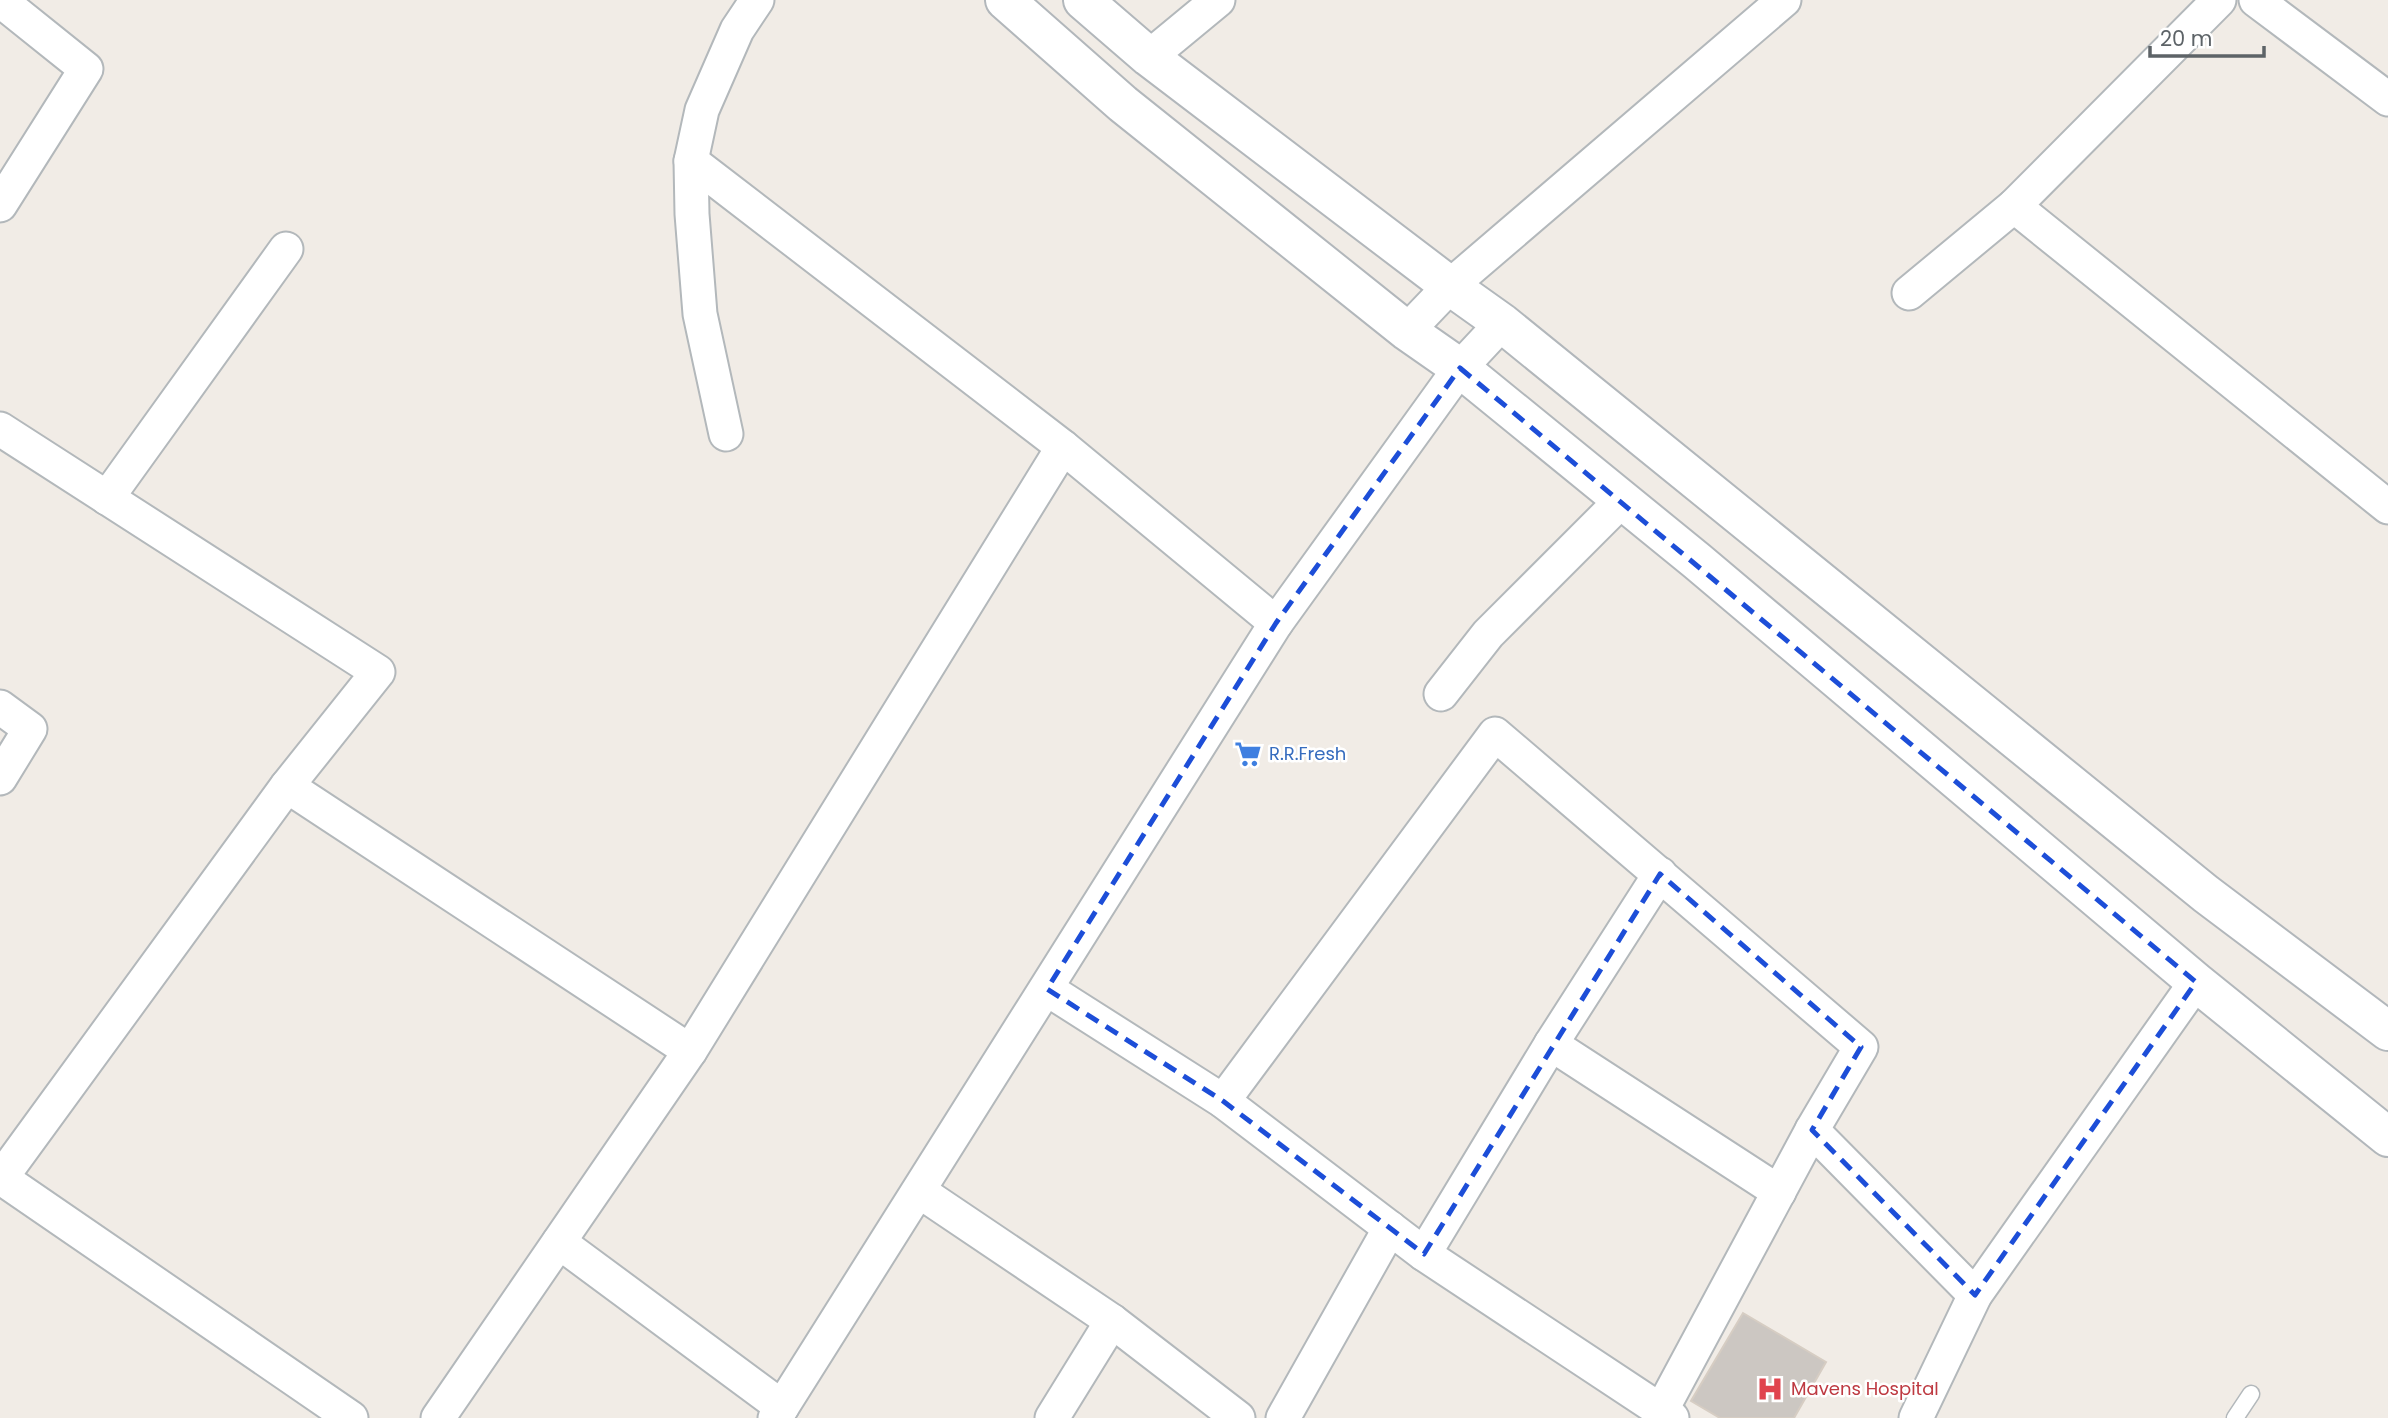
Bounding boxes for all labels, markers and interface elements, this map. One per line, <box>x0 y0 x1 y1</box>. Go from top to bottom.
scale bar <box>2150 14 2264 58</box>
text: 20 m <box>2160 24 2213 53</box>
supermarket icon: R.R.Fresh <box>1233 739 1263 769</box>
place label: R.R.Fresh <box>1269 741 1346 766</box>
hospital icon: Mavens Hospital <box>1755 1374 1785 1404</box>
place label: Mavens Hospital <box>1791 1376 1939 1401</box>

